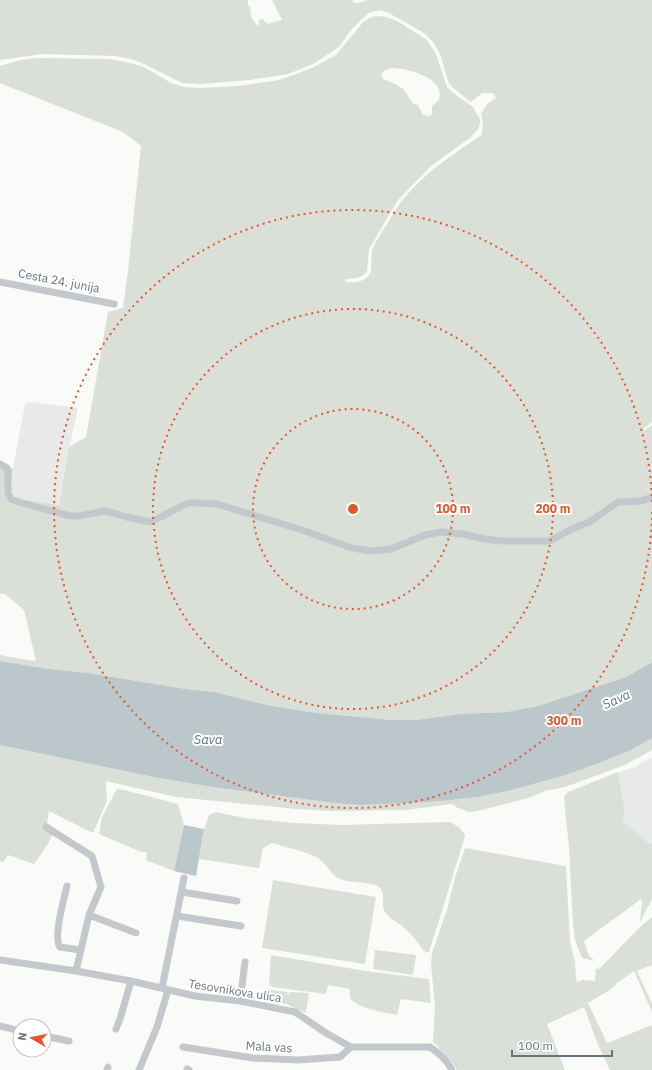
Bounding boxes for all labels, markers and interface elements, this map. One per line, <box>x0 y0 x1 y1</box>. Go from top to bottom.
street label: Cesta 24. junija <box>17 265 102 296</box>
text: 100 m <box>435 501 471 516</box>
text: 200 m <box>535 501 571 516</box>
centre of rings <box>346 502 360 516</box>
water label: Sava <box>600 686 633 713</box>
text: 300 m <box>546 713 582 728</box>
water label: Sava <box>194 731 222 748</box>
street label: Tesovnikova ulica <box>187 976 283 1005</box>
north arrow <box>12 1018 52 1058</box>
text: N <box>15 1031 30 1041</box>
scale bar <box>512 1032 612 1058</box>
street label: Mala vas <box>245 1038 293 1055</box>
text: 100 m <box>518 1038 553 1053</box>

